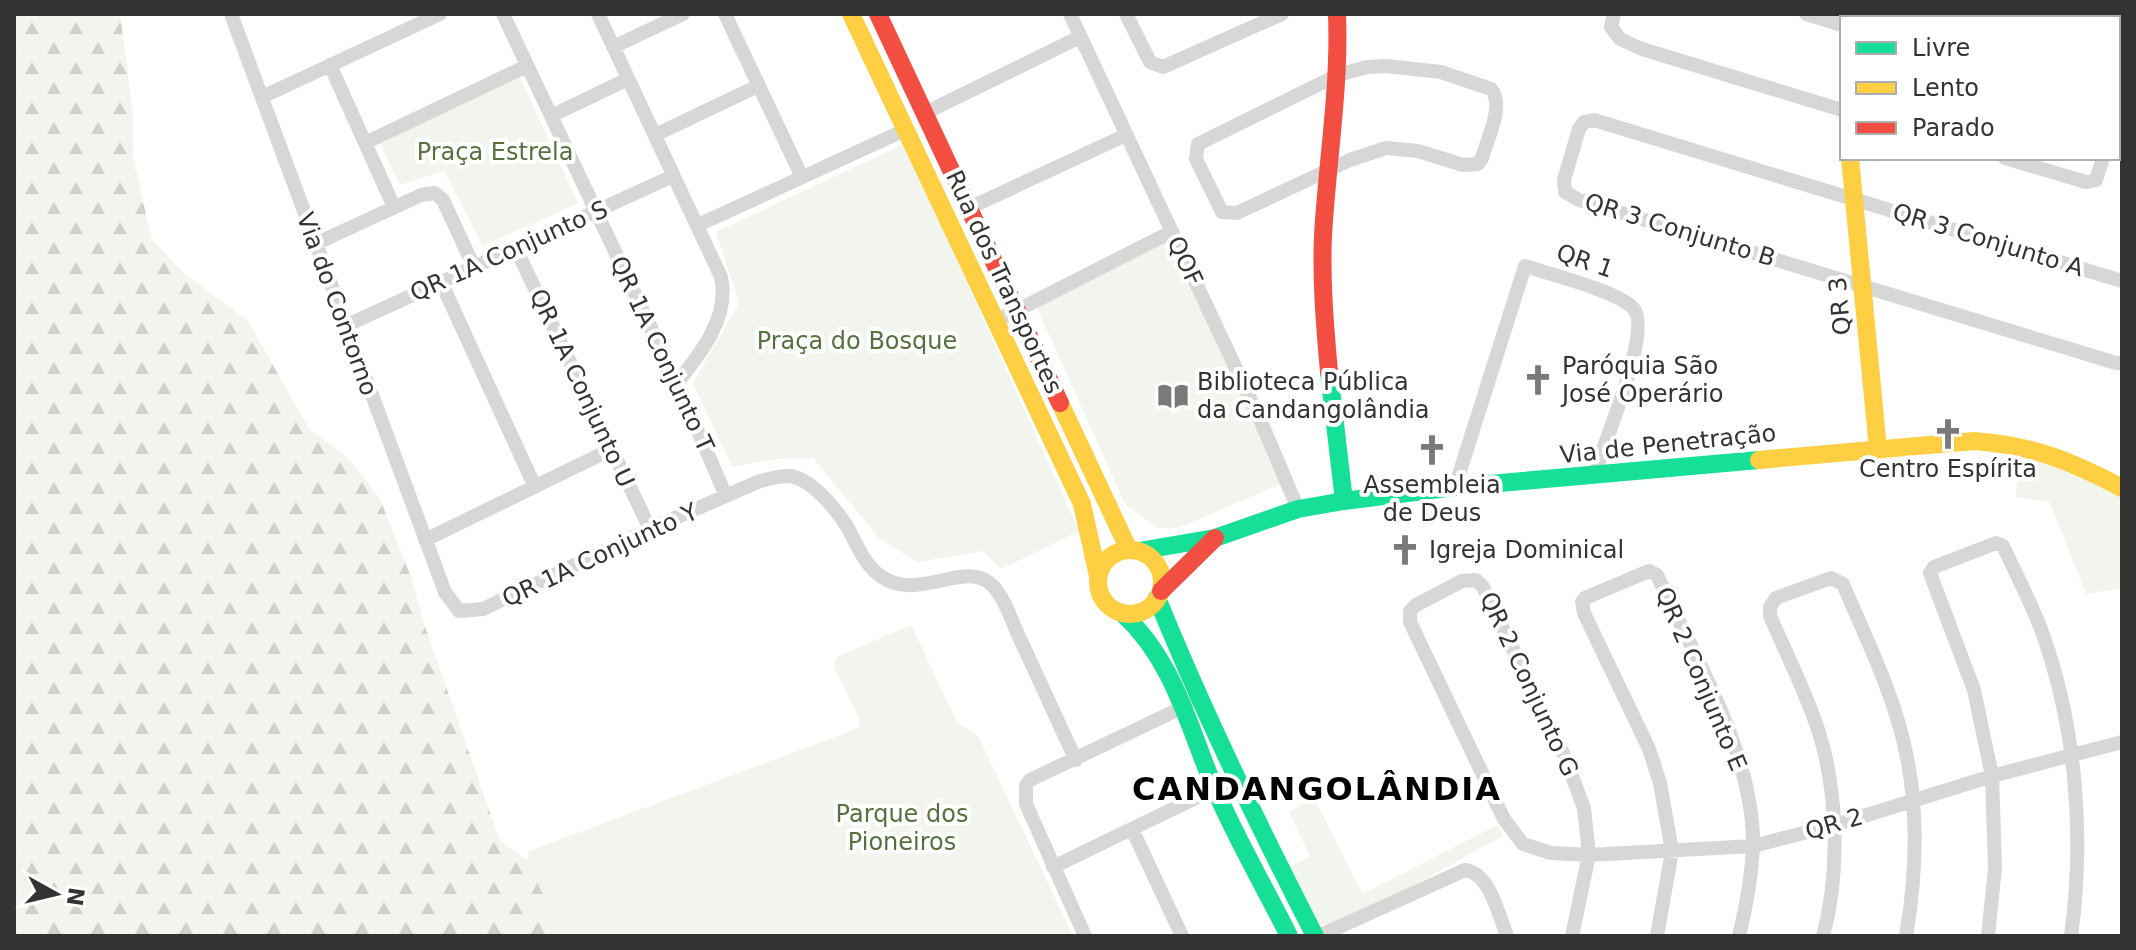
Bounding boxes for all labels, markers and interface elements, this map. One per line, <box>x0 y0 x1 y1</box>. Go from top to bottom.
legend <box>1840 16 2120 160</box>
text: Livre <box>1912 34 1970 62</box>
text: Lento <box>1912 74 1979 102</box>
text: Parado <box>1912 114 1995 142</box>
park label: Praça Estrela <box>417 138 573 166</box>
street label: Rua dos Transportes <box>940 166 1068 398</box>
street label: QR 3 Conjunto B <box>1581 188 1779 272</box>
street label: QR 1A Conjunto S <box>406 195 612 307</box>
street label: QR 3 Conjunto A <box>1889 198 2087 282</box>
street label: Via do Contorno <box>291 209 383 399</box>
street label: QOF <box>1161 232 1209 290</box>
street label: QR 1 <box>1553 238 1617 284</box>
street label: QR 1A Conjunto T <box>604 252 720 457</box>
street label: QR 3 <box>1824 276 1856 336</box>
street label: QR 1A Conjunto U <box>524 284 640 492</box>
park label: Praça do Bosque <box>757 327 957 355</box>
place label: Paróquia São José Operário <box>1560 352 1723 408</box>
church icon: Paróquia São José Operário <box>1521 363 1555 397</box>
place label: Biblioteca Pública da Candangolândia <box>1197 368 1430 424</box>
library icon: Biblioteca Pública da Candangolândia <box>1156 379 1190 413</box>
church icon: Centro Espírita <box>1931 417 1965 451</box>
street label: Via de Penetração <box>1558 419 1778 469</box>
church icon: Assembleia de Deus <box>1415 433 1449 467</box>
place label: Centro Espírita <box>1859 455 2037 483</box>
place label: Assembleia de Deus <box>1363 471 1501 527</box>
street label: QR 1A Conjunto Y <box>498 497 703 613</box>
church icon: Igreja Dominical <box>1388 533 1422 567</box>
place label: Igreja Dominical <box>1429 536 1624 564</box>
street label: QR 2 Conjunto E <box>1650 583 1752 775</box>
street label: QR 2 Conjunto G <box>1474 587 1584 781</box>
district label: CANDANGOLÂNDIA <box>1132 770 1502 808</box>
park label: Parque dos Pioneiros <box>836 800 968 856</box>
street label: QR 2 <box>1802 802 1866 846</box>
north arrow <box>16 854 96 934</box>
text: N <box>62 886 89 908</box>

